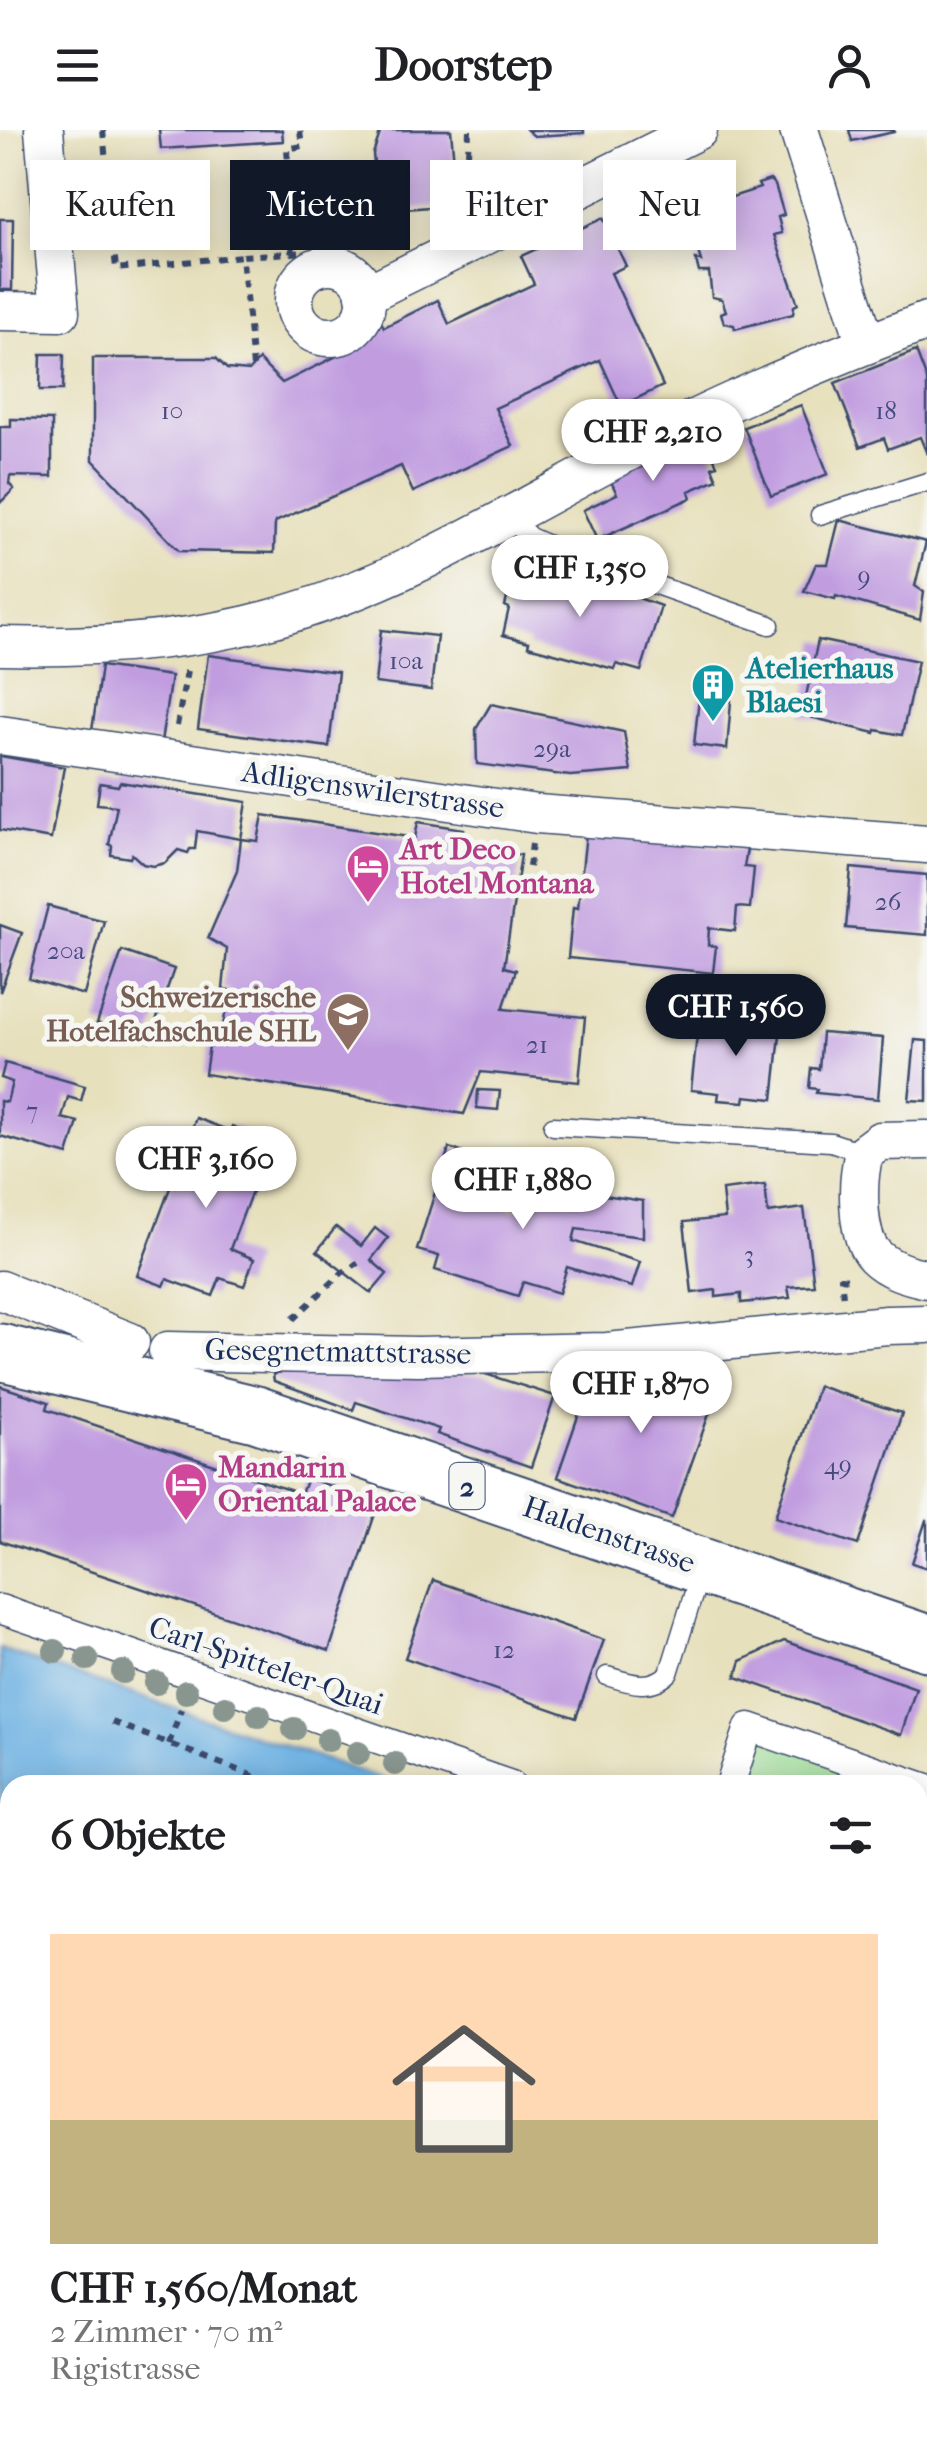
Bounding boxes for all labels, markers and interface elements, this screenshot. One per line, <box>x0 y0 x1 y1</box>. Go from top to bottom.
icon: menu <box>50 38 105 93</box>
icon: person <box>822 38 877 93</box>
text: Doorstep <box>374 39 553 92</box>
chip: Kaufen <box>30 160 210 250</box>
chip: Mieten <box>230 160 410 250</box>
chip: Filter <box>430 160 583 250</box>
chip: Neu <box>603 160 736 250</box>
house number: 10 <box>161 396 183 425</box>
house number: 18 <box>875 396 897 425</box>
pin: CHF 2,210 <box>539 399 767 484</box>
text: CHF 2,210 <box>583 413 723 450</box>
pin: CHF 1,350 <box>466 535 694 620</box>
text: CHF 1,350 <box>513 549 647 586</box>
house number: 9 <box>857 562 871 591</box>
house number: 10a <box>389 646 424 675</box>
place label: Atelierhaus Blaesi <box>744 651 894 720</box>
building icon: Atelierhaus Blaesi <box>690 662 736 723</box>
house number: 29a <box>533 734 571 763</box>
street label: Adligenswilerstrasse <box>239 754 507 826</box>
place label: Art Deco Hotel Montana <box>398 832 595 901</box>
hotel icon: Art Deco Hotel Montana <box>345 843 391 904</box>
house number: 26 <box>875 887 902 916</box>
house number: 20a <box>47 936 86 965</box>
pin: CHF 1,560 <box>622 974 850 1059</box>
place label: Schweizerische Hotelfachschule SHL <box>46 980 317 1049</box>
text: CHF 1,560 <box>668 988 804 1025</box>
school or university icon: Schweizerische Hotelfachschule SHL <box>325 991 371 1052</box>
house number: 21 <box>526 1030 548 1059</box>
house number: 7 <box>26 1096 38 1125</box>
pin: CHF 3,160 <box>92 1126 320 1211</box>
text: CHF 3,160 <box>138 1140 274 1177</box>
pin: CHF 1,880 <box>409 1147 637 1232</box>
text: CHF 1,880 <box>454 1161 592 1198</box>
house number: 3 <box>744 1240 754 1269</box>
street label: Gesegnetmattstrasse <box>204 1332 472 1372</box>
pin: CHF 1,870 <box>527 1351 755 1436</box>
text: CHF 1,870 <box>572 1365 710 1402</box>
place label: Mandarin Oriental Palace <box>218 1450 417 1519</box>
house number: 49 <box>824 1451 852 1480</box>
hotel icon: Mandarin Oriental Palace <box>163 1461 209 1522</box>
road number: 2 <box>450 1463 484 1509</box>
street label: Haldenstrasse <box>518 1489 700 1581</box>
street label: Carl-Spitteler-Quai <box>144 1609 388 1723</box>
house number: 12 <box>493 1635 515 1664</box>
icon: filters <box>823 1808 878 1863</box>
text: 6 Objekte <box>50 1811 226 1860</box>
icon: home <box>374 1999 554 2179</box>
text: CHF 1,560/Monat <box>50 2264 357 2313</box>
text: 2 Zimmer · 70 m² <box>50 2313 283 2350</box>
text: Rigistrasse <box>50 2350 200 2387</box>

